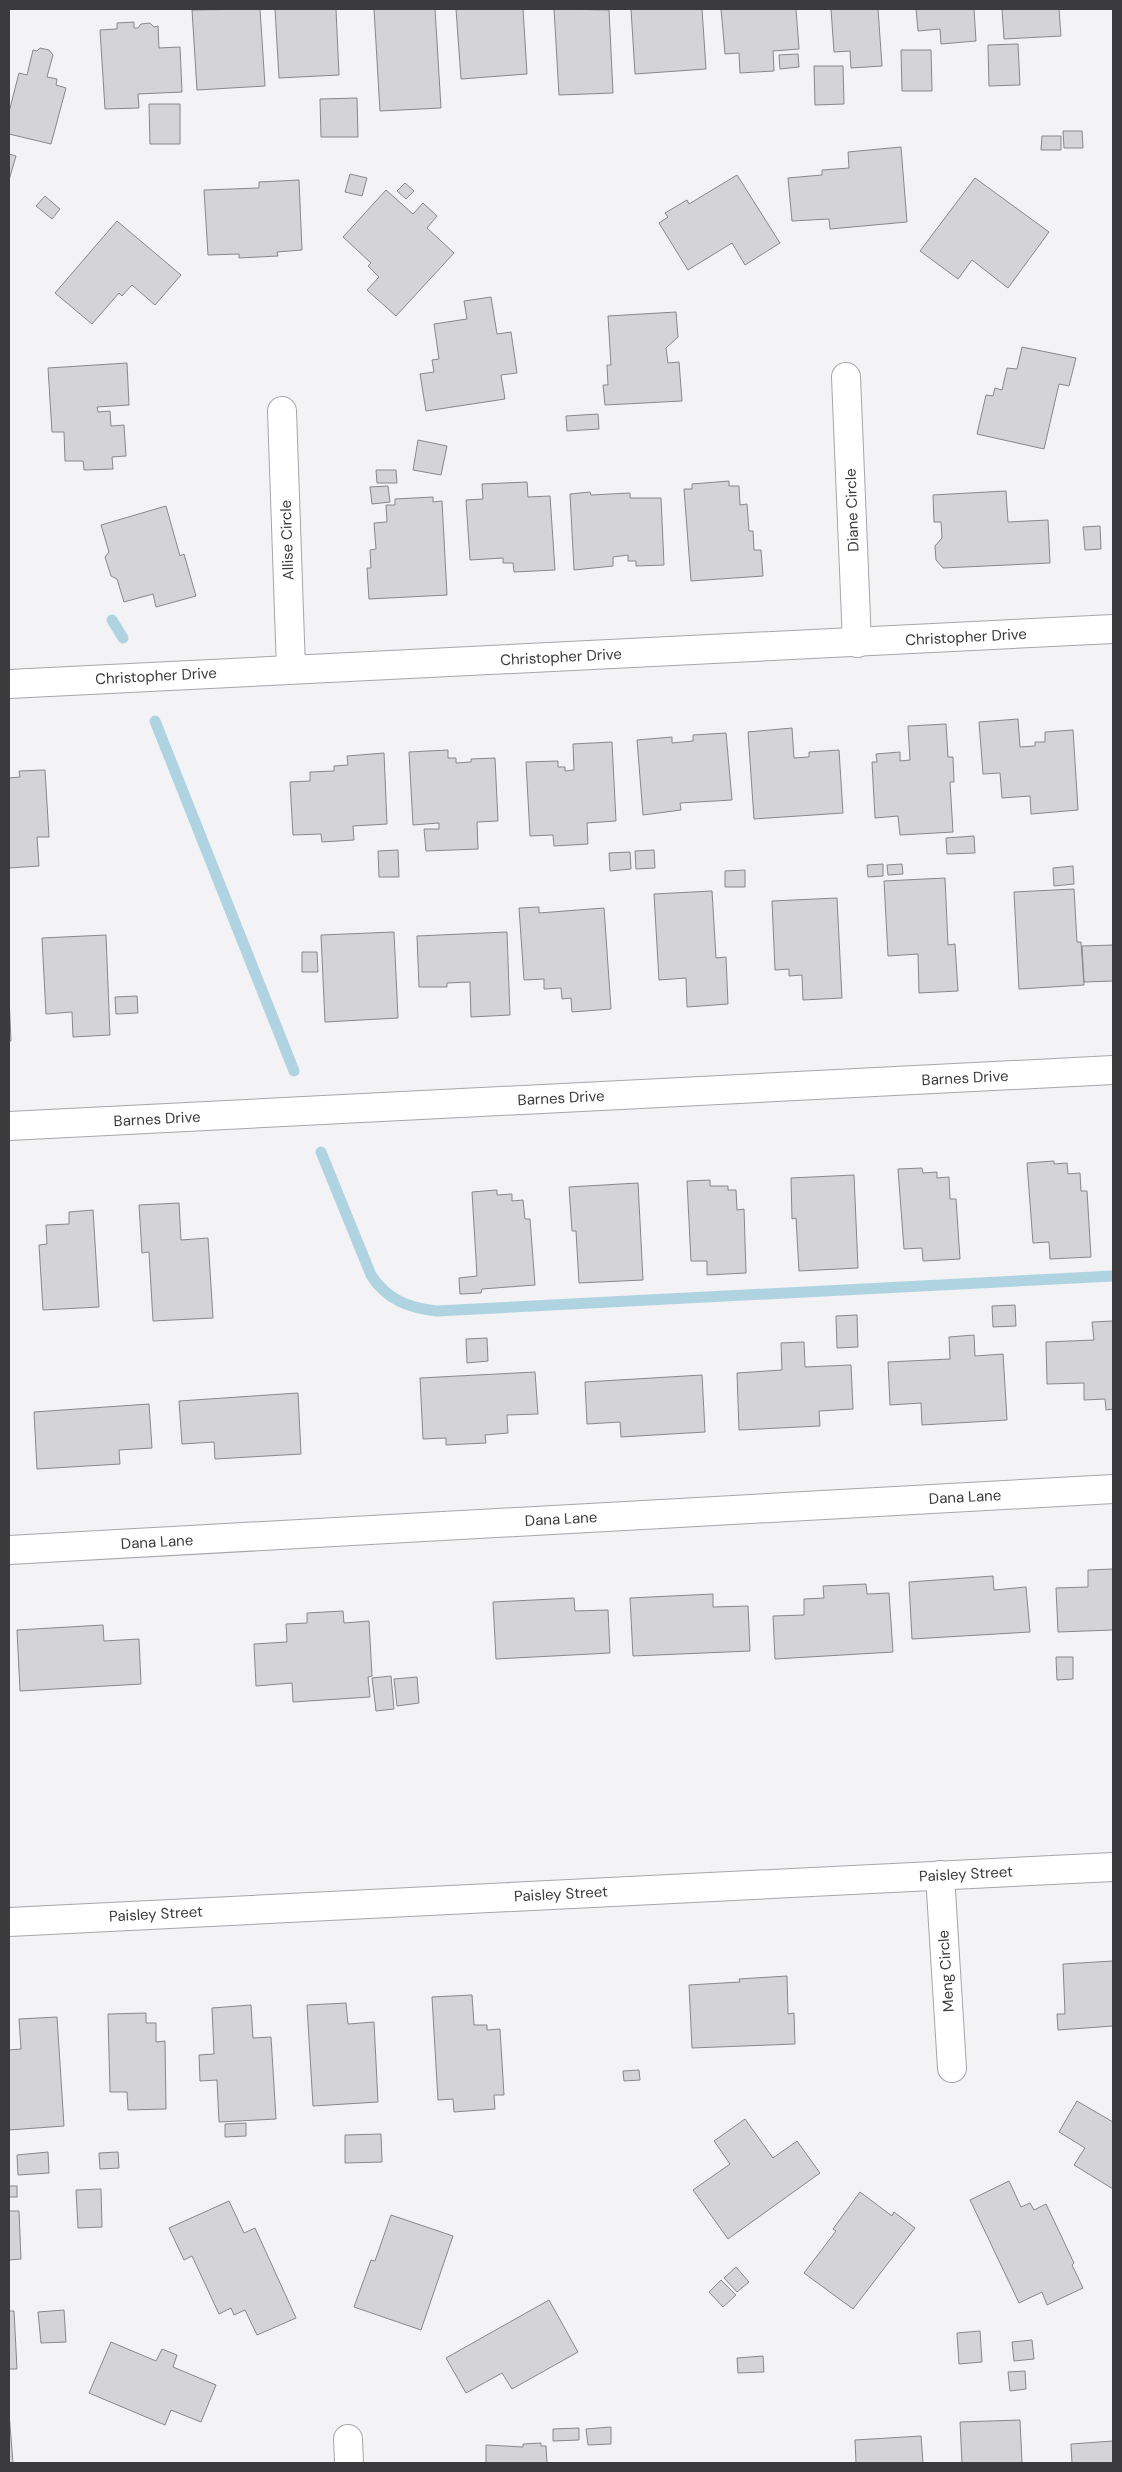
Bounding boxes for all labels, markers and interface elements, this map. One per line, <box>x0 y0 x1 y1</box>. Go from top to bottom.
street label: Diane Circle <box>841 468 863 552</box>
street label: Allise Circle <box>276 499 298 581</box>
street label: Christopher Drive <box>905 624 1027 650</box>
street label: Christopher Drive <box>500 644 622 670</box>
street label: Christopher Drive <box>95 663 217 689</box>
street label: Barnes Drive <box>921 1066 1009 1090</box>
street label: Barnes Drive <box>517 1086 605 1110</box>
street label: Barnes Drive <box>113 1107 201 1131</box>
street label: Dana Lane <box>928 1485 1002 1509</box>
street label: Dana Lane <box>524 1507 598 1531</box>
street label: Dana Lane <box>120 1530 194 1554</box>
street label: Paisley Street <box>919 1862 1014 1886</box>
street label: Paisley Street <box>514 1882 609 1906</box>
street label: Paisley Street <box>109 1902 204 1926</box>
street label: Meng Circle <box>933 1929 959 2013</box>

